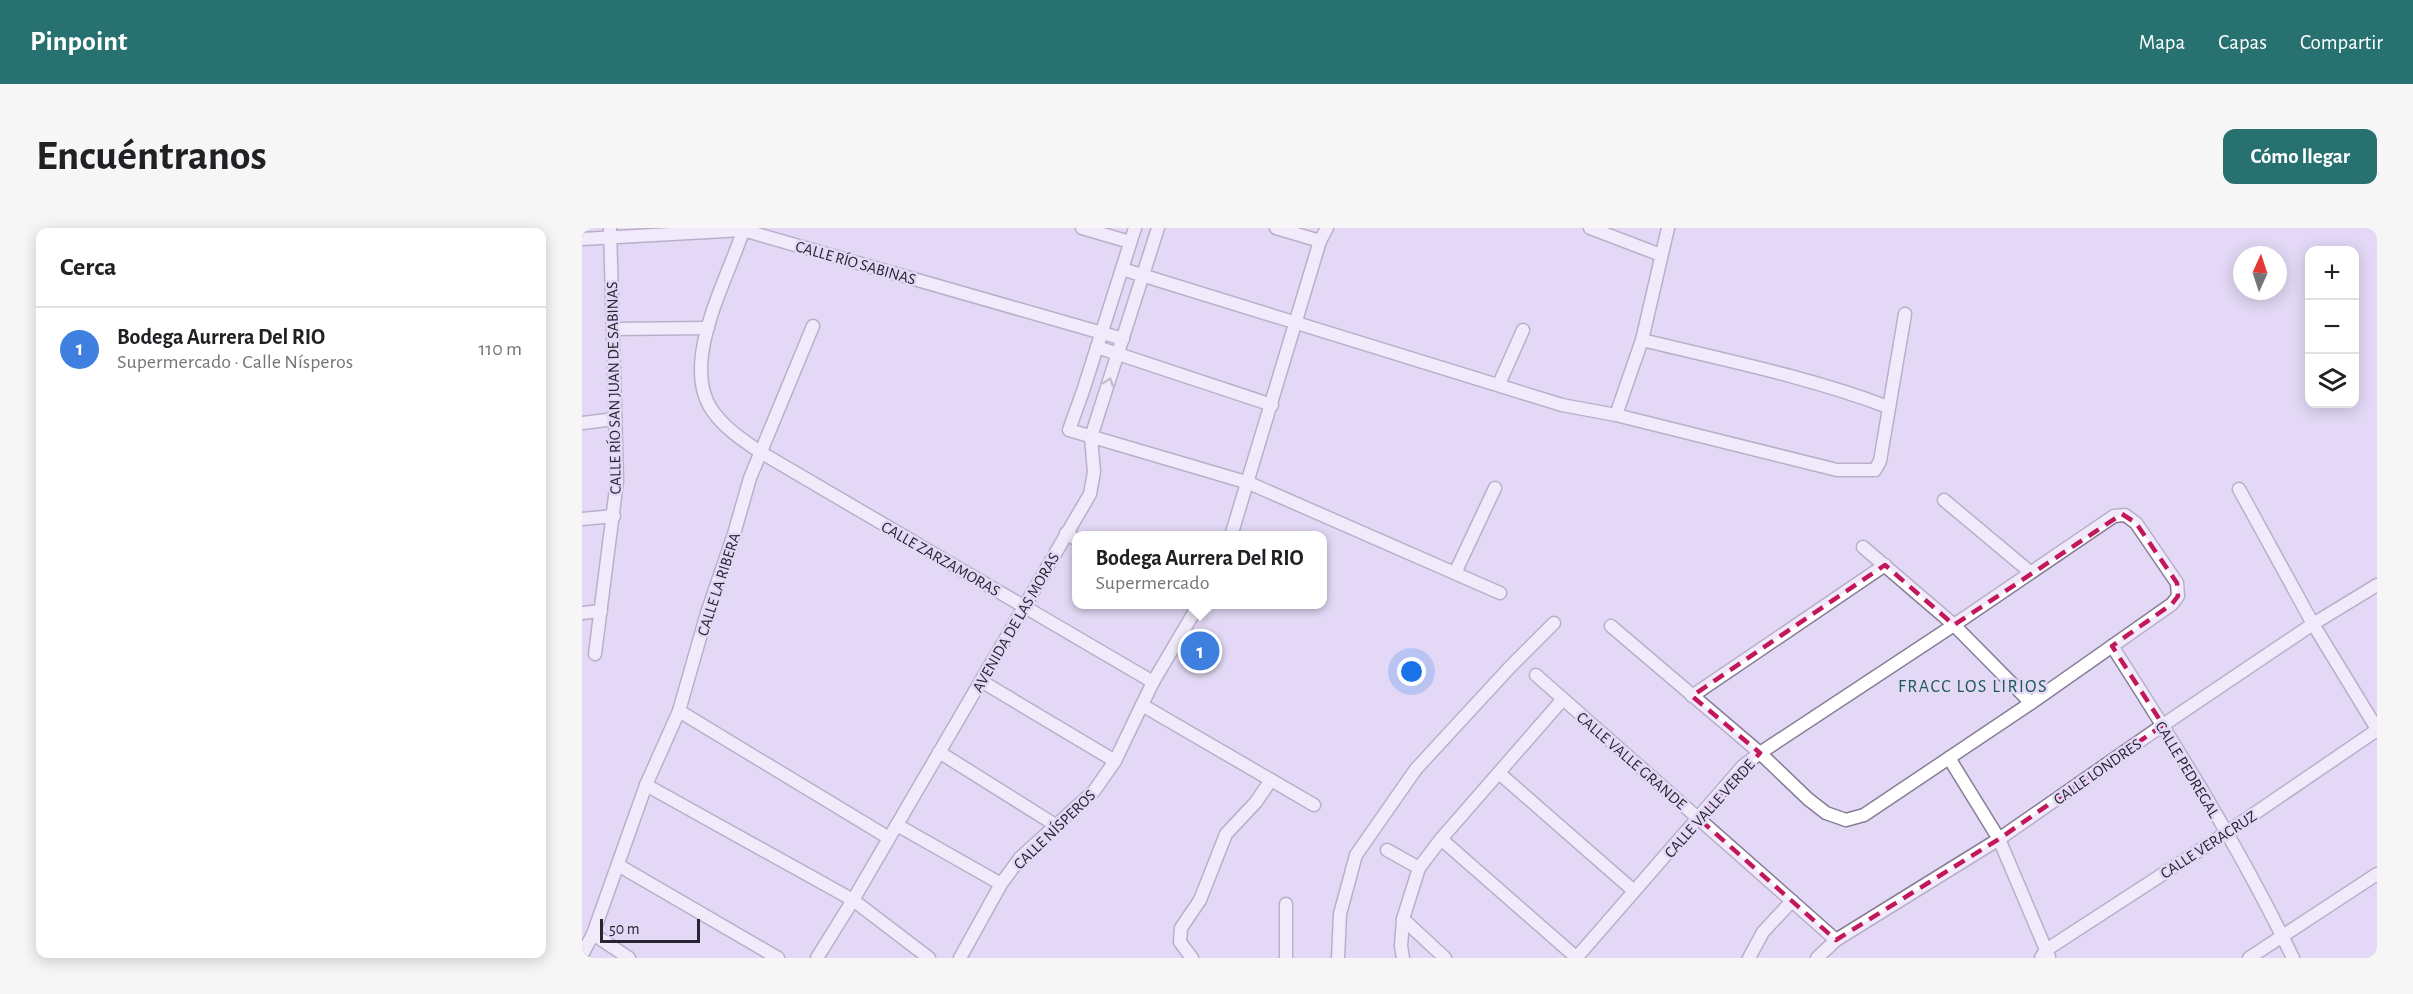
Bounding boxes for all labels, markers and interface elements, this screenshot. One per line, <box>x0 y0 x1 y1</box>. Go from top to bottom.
text: Pinpoint <box>30 28 128 56</box>
text: Mapa <box>2139 32 2185 53</box>
text: Capas <box>2218 32 2267 53</box>
text: Compartir <box>2300 32 2383 53</box>
button: Cómo llegar <box>2223 129 2377 184</box>
text: Encuéntranos <box>36 135 267 177</box>
street label: CALLE RÍO SABINAS <box>794 236 918 288</box>
north arrow <box>2233 246 2287 300</box>
map controls <box>2305 246 2359 408</box>
button: + <box>2305 246 2359 300</box>
text: Cerca <box>60 254 117 280</box>
street label: CALLE RÍO SAN JUAN DE SABINAS <box>602 281 624 495</box>
button: − <box>2305 300 2359 354</box>
text: Bodega Aurrera Del RIO <box>117 326 325 348</box>
text: 1 <box>76 339 83 359</box>
text: 110 m <box>478 339 522 359</box>
text: Supermercado · Calle Nísperos <box>117 352 353 372</box>
button: layers <box>2305 354 2359 408</box>
one-way arrow <box>1102 377 1115 388</box>
street label: CALLE ZARZAMORAS <box>878 518 1003 599</box>
street label: CALLE LA RIBERA <box>695 531 743 638</box>
popup <box>1072 531 1327 609</box>
text: Bodega Aurrera Del RIO <box>1095 547 1304 569</box>
street label: AVENIDA DE LAS MORAS <box>969 550 1062 695</box>
text: Supermercado <box>1095 573 1209 593</box>
pin: 1 <box>1180 628 1220 674</box>
your location <box>1397 657 1426 686</box>
district label: FRACC LOS LIRIOS <box>1898 678 2048 696</box>
street label: CALLE VALLE GRANDE <box>1573 709 1689 813</box>
street label: CALLE PEDREGAL <box>2152 718 2222 821</box>
street label: CALLE LONDRES <box>2051 736 2144 808</box>
street label: CALLE VALLE VERDE <box>1661 756 1758 861</box>
street label: CALLE NÍSPEROS <box>1009 786 1099 872</box>
street label: CALLE VERACRUZ <box>2158 808 2260 882</box>
scale bar <box>600 916 700 944</box>
text: 50 m <box>609 921 640 937</box>

